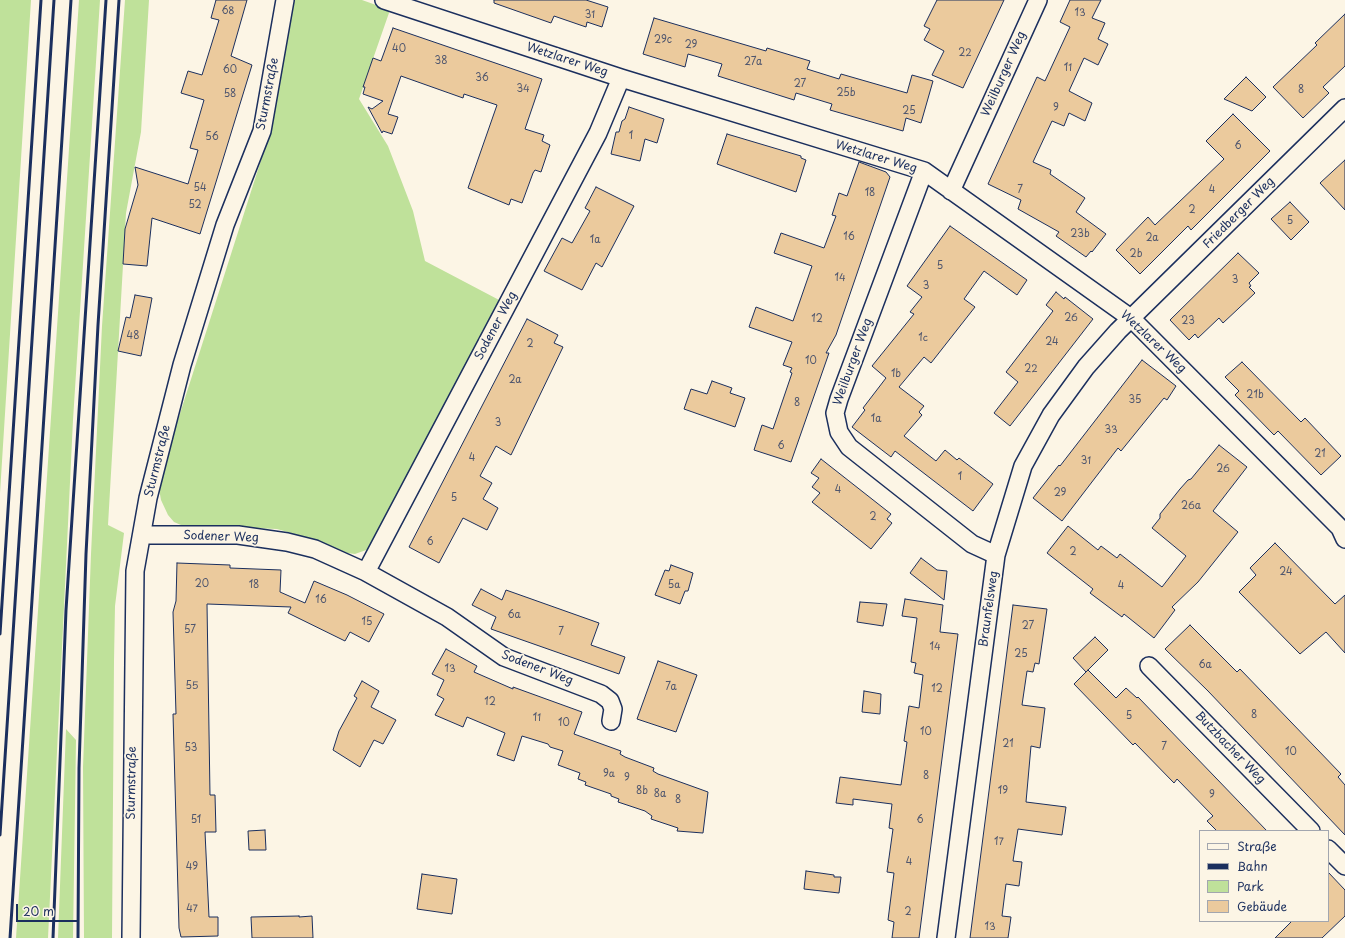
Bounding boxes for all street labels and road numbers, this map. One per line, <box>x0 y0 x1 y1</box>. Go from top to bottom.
street label: Weilburger Weg <box>979 29 1029 119</box>
street label: Wetzlarer Weg <box>524 40 610 80</box>
street label: Sturmstraße <box>254 57 282 131</box>
street label: Wetzlarer Weg <box>833 138 919 176</box>
street label: Friedberger Weg <box>1200 174 1278 252</box>
street label: Sodener Weg <box>472 289 520 363</box>
street label: Wetzlarer Weg <box>1117 308 1189 376</box>
street label: Weilburger Weg <box>831 316 875 408</box>
street label: Sturmstraße <box>142 424 174 498</box>
street label: Sodener Weg <box>183 528 259 546</box>
street label: Braunfelsweg <box>977 570 1001 648</box>
street label: Sodener Weg <box>499 648 575 688</box>
street label: Butzbacher Weg <box>1192 709 1268 787</box>
street label: Sturmstraße <box>124 746 140 820</box>

